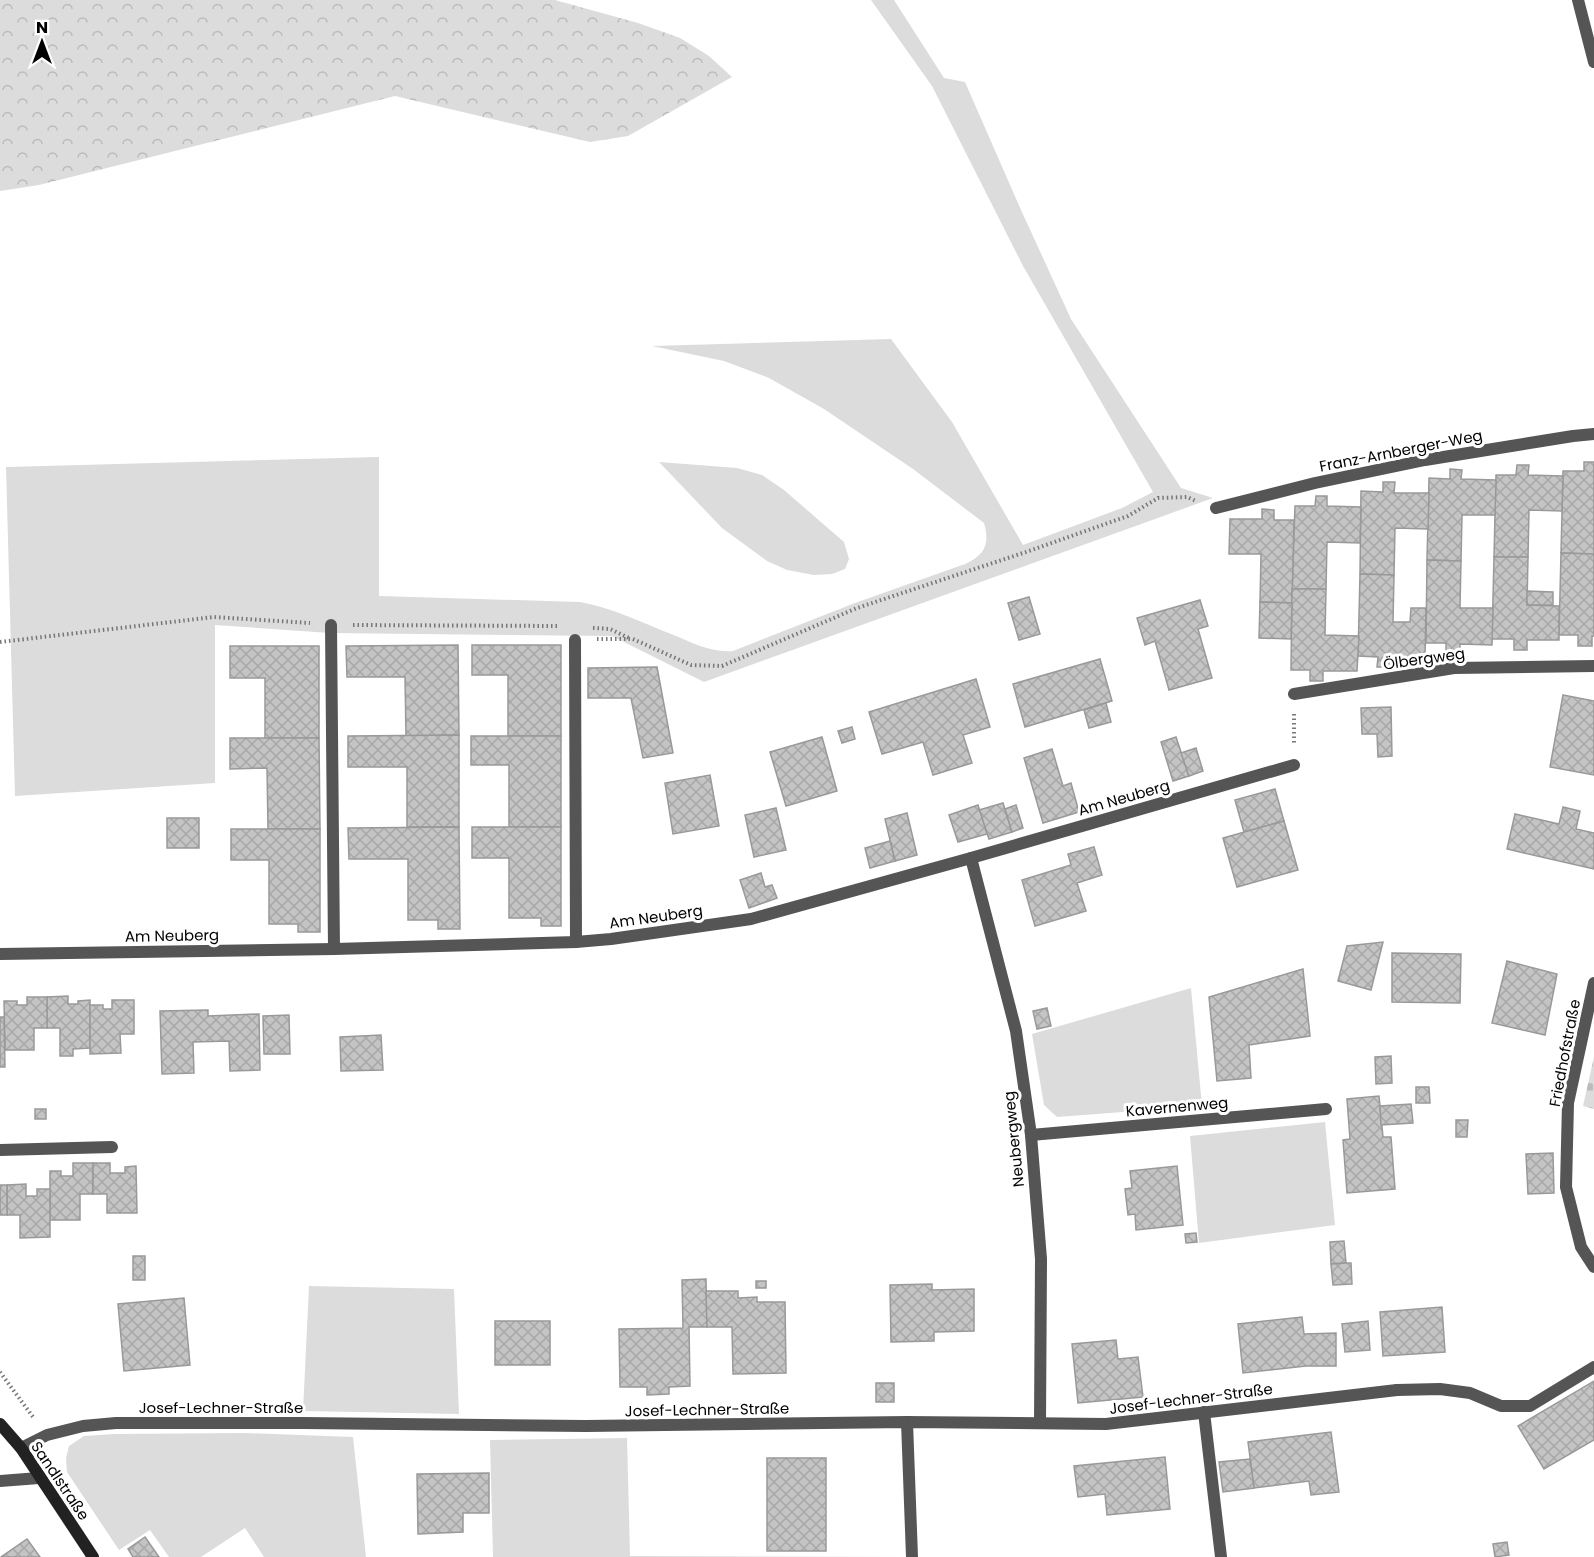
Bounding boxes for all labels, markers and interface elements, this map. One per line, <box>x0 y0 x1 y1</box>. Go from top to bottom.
north arrow <box>12 12 72 72</box>
text: N <box>36 16 48 39</box>
street label: Franz-Arnberger-Weg <box>1318 424 1484 477</box>
street label: Ölbergweg <box>1382 642 1466 675</box>
street label: Am Neuberg <box>1076 774 1172 821</box>
street label: Am Neuberg <box>608 900 704 933</box>
street label: Am Neuberg <box>125 924 219 947</box>
street label: Friedhofstraße <box>1544 997 1585 1108</box>
street label: Neubergweg <box>998 1090 1029 1188</box>
street label: Kavernenweg <box>1125 1092 1229 1121</box>
street label: Josef-Lechner-Straße <box>1108 1378 1274 1419</box>
street label: Josef-Lechner-Straße <box>139 1397 303 1418</box>
street label: Josef-Lechner-Straße <box>624 1398 789 1421</box>
street label: Sandlstraße <box>26 1437 95 1524</box>

